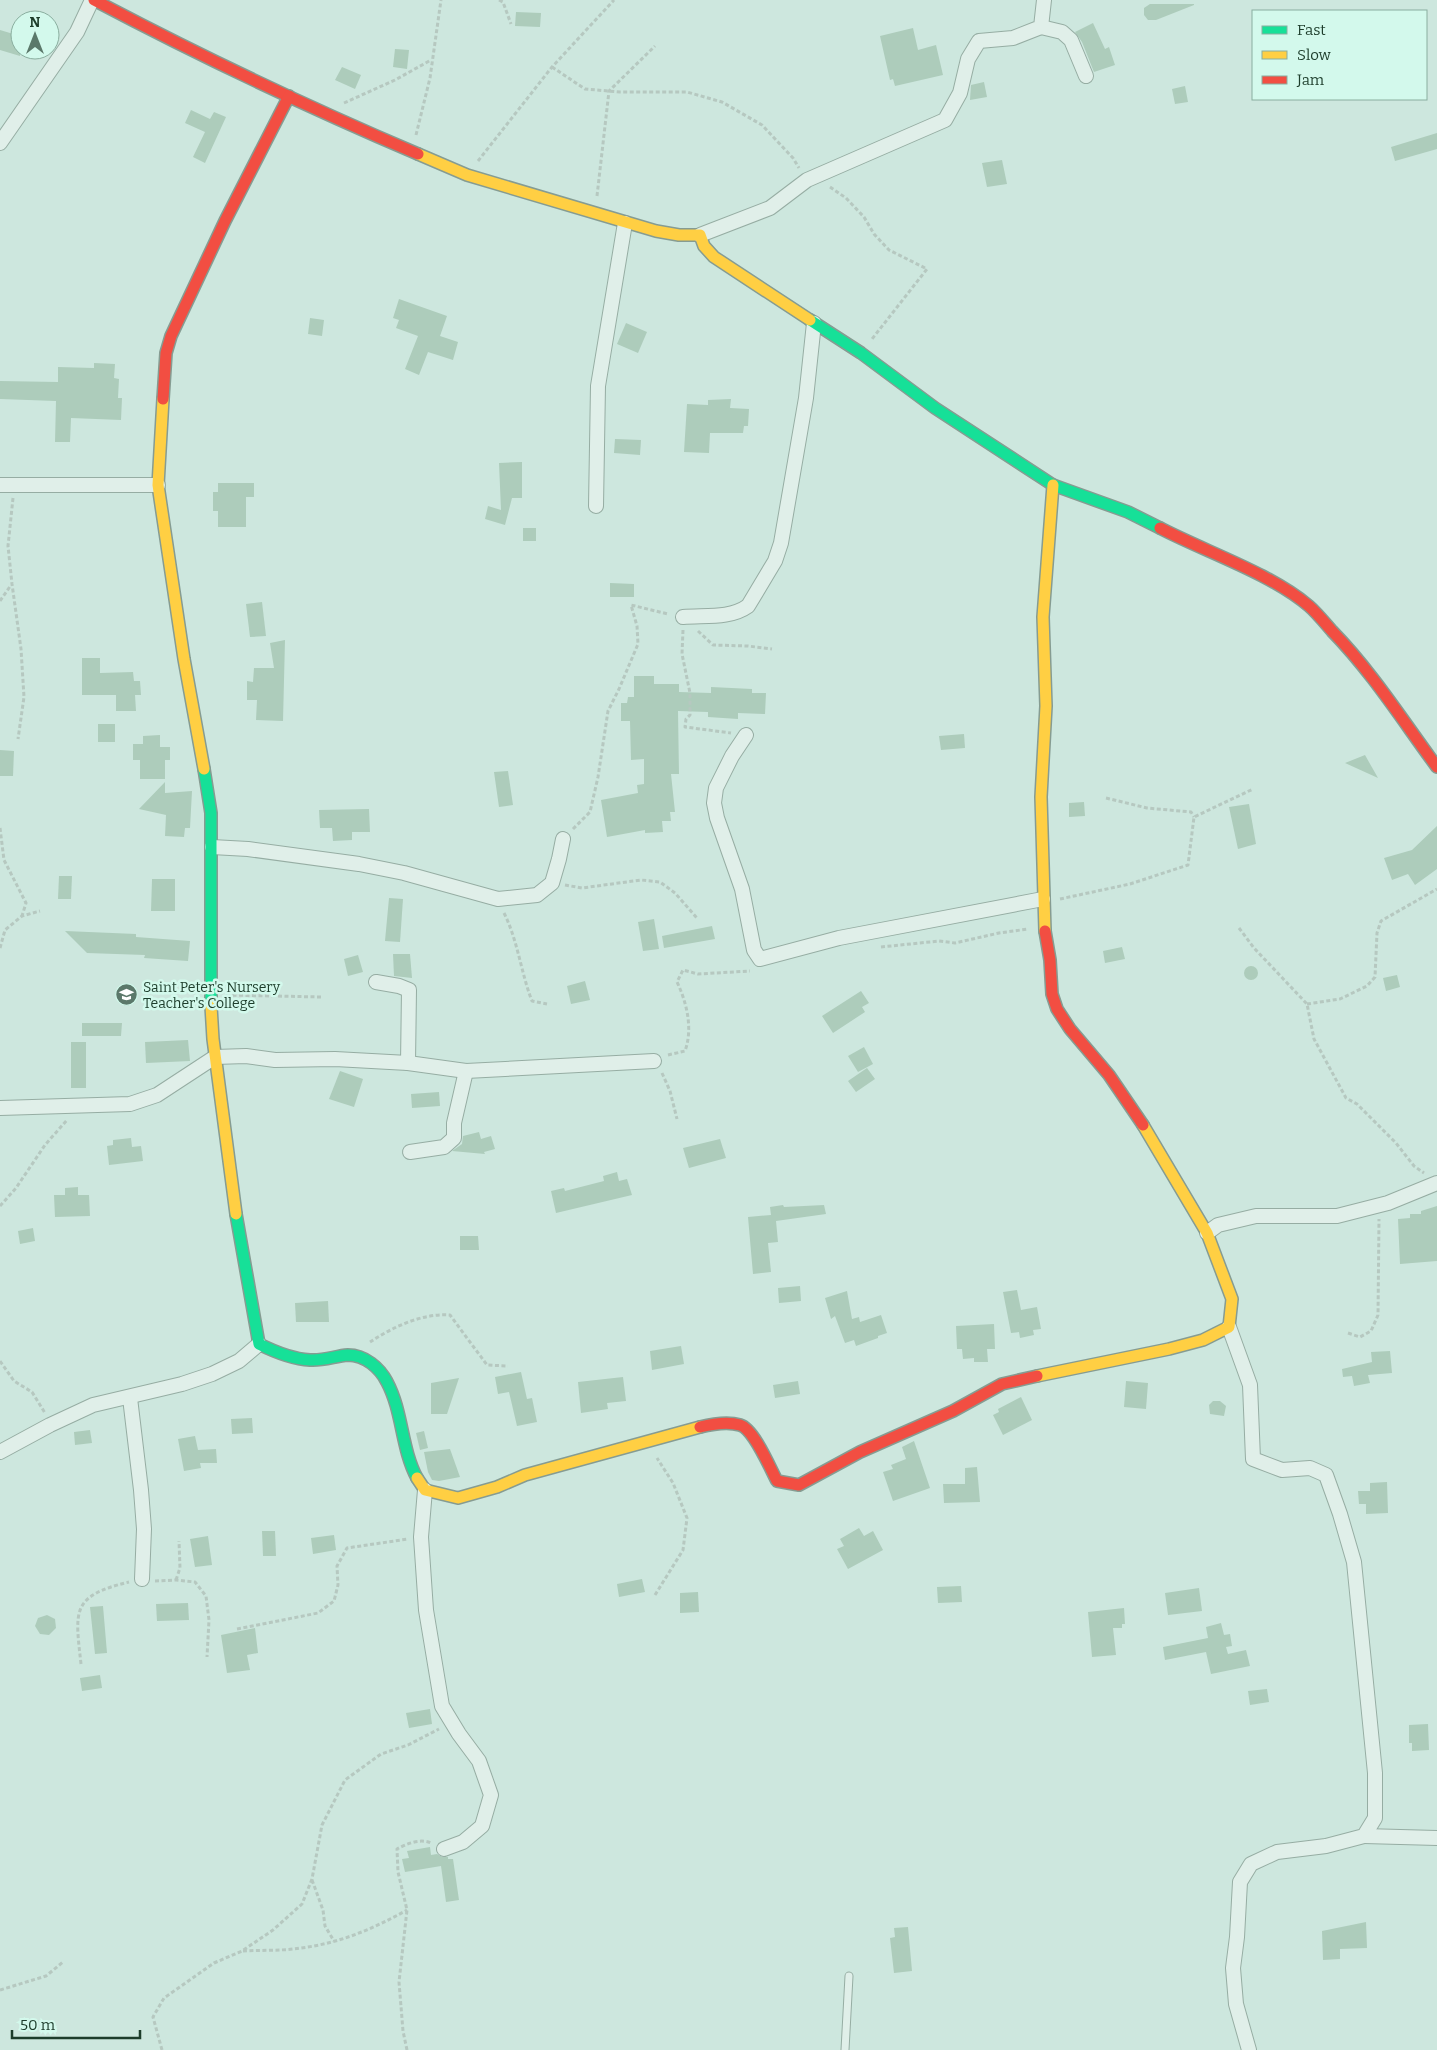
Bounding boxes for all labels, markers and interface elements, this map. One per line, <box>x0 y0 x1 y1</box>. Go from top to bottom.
north arrow <box>10 10 60 60</box>
legend <box>1252 10 1427 100</box>
text: N <box>30 14 41 31</box>
text: Fast <box>1297 21 1326 39</box>
text: Slow <box>1297 46 1332 64</box>
text: Jam <box>1296 71 1325 89</box>
place label: Saint Peter's Nursery Teacher's College <box>143 979 281 1012</box>
school or university icon: Saint Peter's Nursery Teacher's College <box>115 983 139 1007</box>
scale bar <box>12 2008 140 2040</box>
text: 50 m <box>20 2016 56 2034</box>

